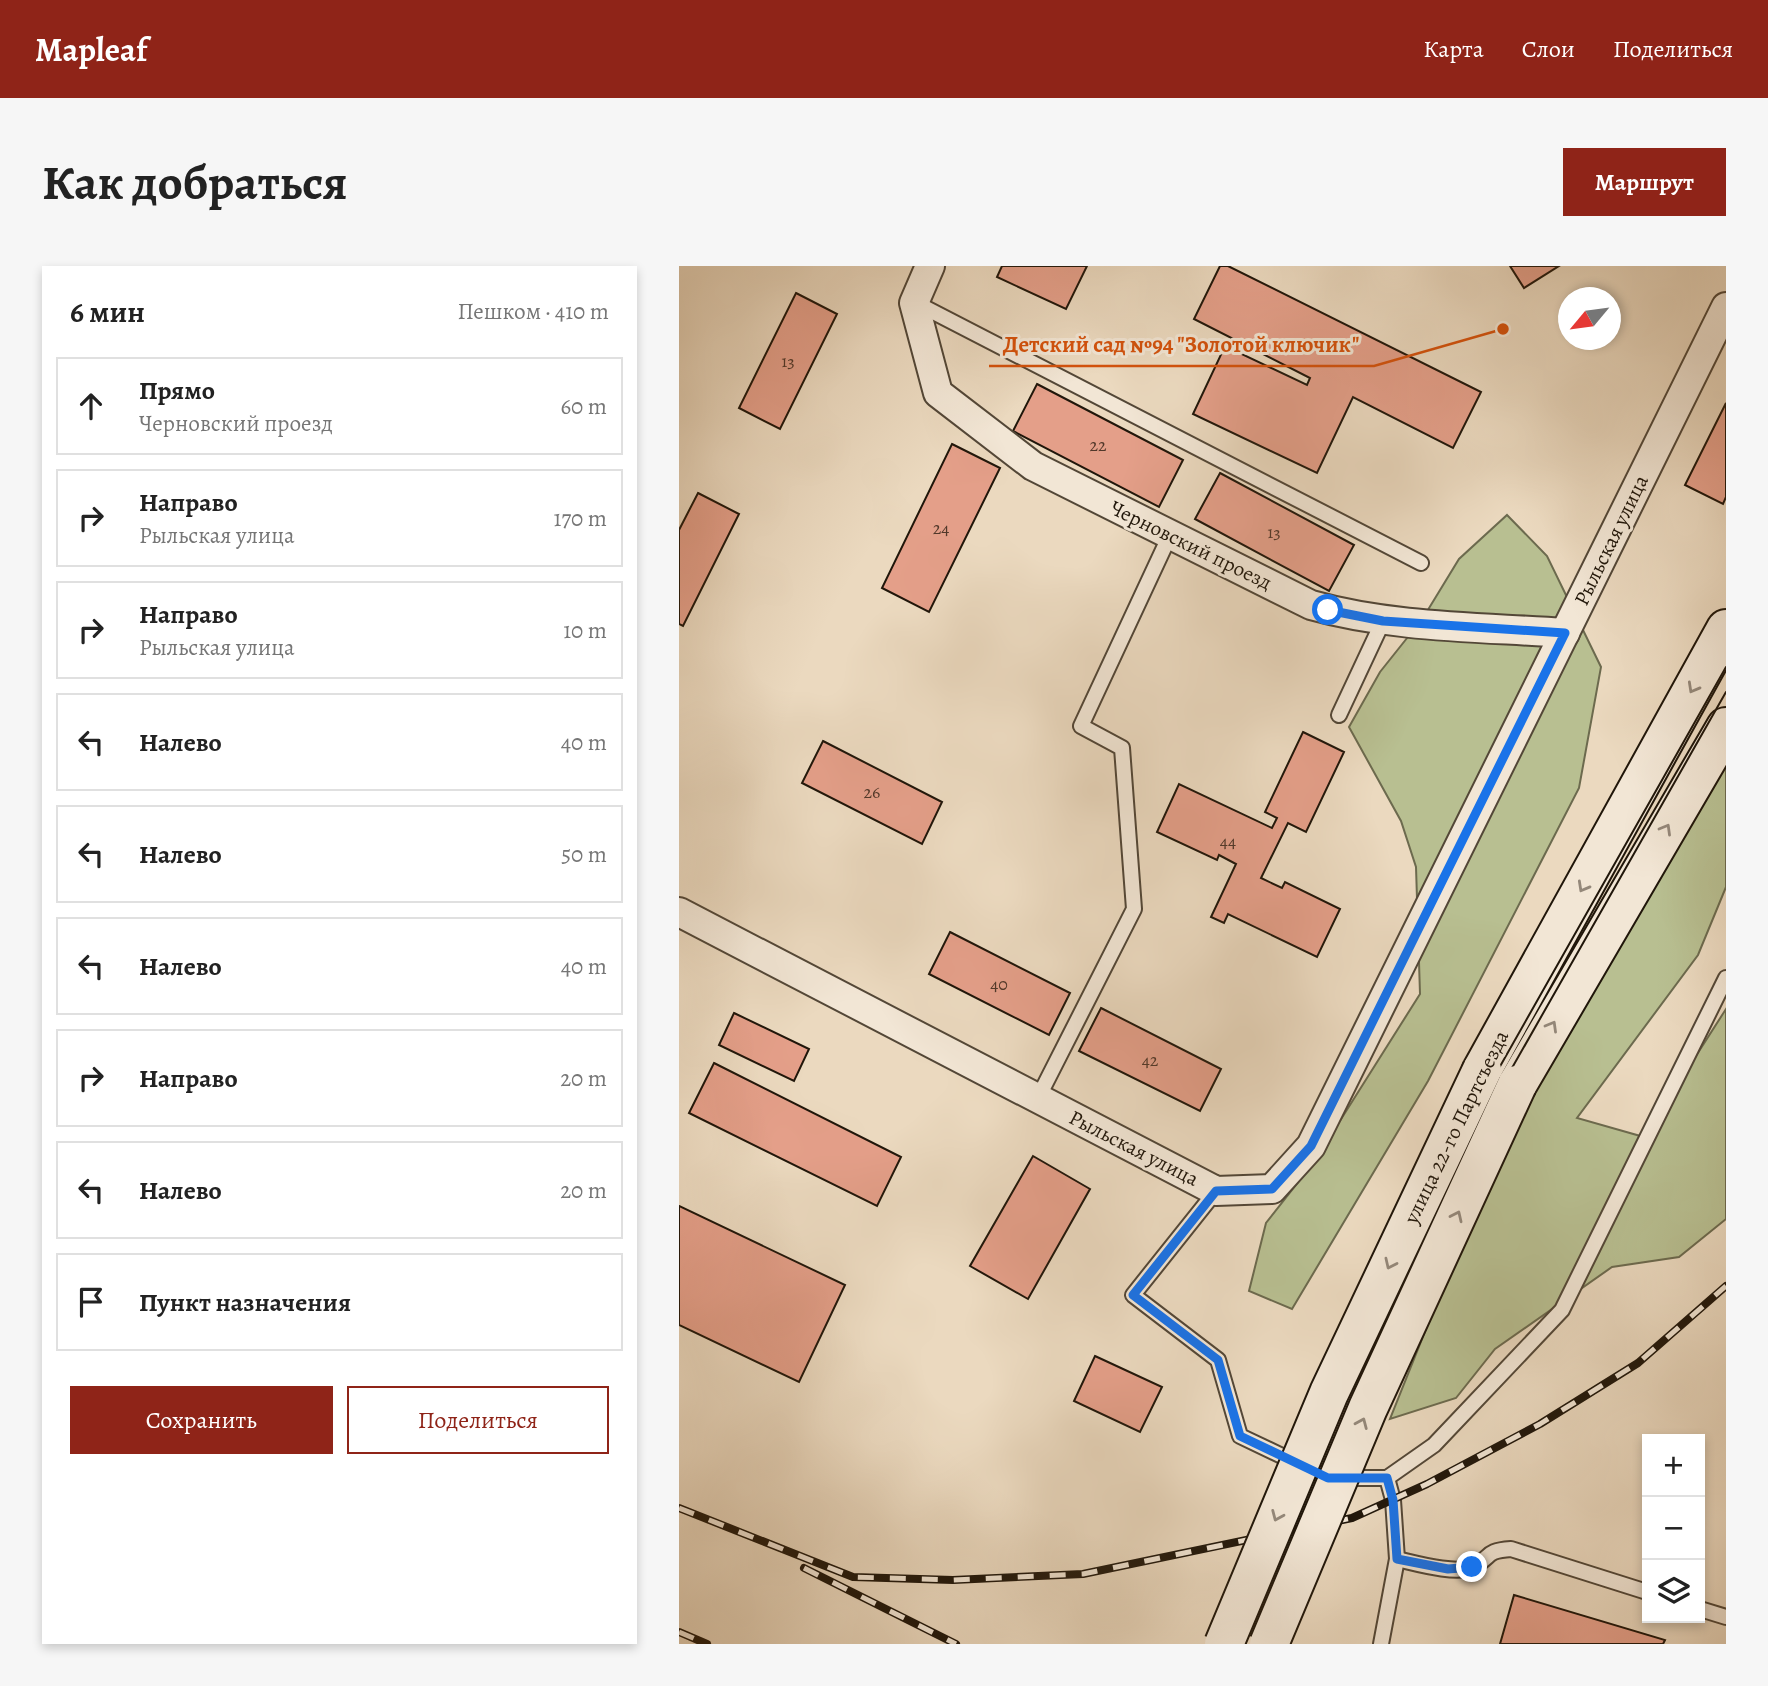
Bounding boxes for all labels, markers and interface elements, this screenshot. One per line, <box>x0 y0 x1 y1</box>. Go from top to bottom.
text: Mapleaf <box>35 27 147 72</box>
text: Карта <box>1423 33 1484 65</box>
text: Слои <box>1522 33 1575 65</box>
text: Поделиться <box>1613 33 1733 65</box>
button: Маршрут <box>1563 148 1726 216</box>
text: Как добраться <box>42 149 348 216</box>
north arrow <box>1558 287 1621 350</box>
text: 6 мин <box>70 292 145 332</box>
text: Пешком · 410 m <box>457 296 609 327</box>
callout: Детский сад №94 "Золотой ключик" <box>989 322 1374 366</box>
text: Детский сад №94 "Золотой ключик" <box>1003 329 1359 360</box>
house number: 13 <box>781 349 795 373</box>
text: Прямо <box>139 373 215 408</box>
icon: ahead <box>72 387 110 425</box>
text: 60 m <box>560 391 607 422</box>
text: Черновский проезд <box>139 408 333 439</box>
house number: 22 <box>1089 433 1107 457</box>
street label: Рыльская улица <box>1567 470 1655 610</box>
text: Направо <box>139 485 238 520</box>
street label: Черновский проезд <box>1105 494 1277 596</box>
icon: right <box>72 499 110 537</box>
text: 170 m <box>554 503 607 534</box>
house number: 24 <box>933 516 949 540</box>
text: Рыльская улица <box>139 520 295 551</box>
house number: 13 <box>1267 520 1281 544</box>
route start <box>1312 594 1343 625</box>
text: Направо <box>139 597 238 632</box>
icon: right <box>72 611 110 649</box>
text: 10 m <box>563 615 607 646</box>
text: Рыльская улица <box>139 632 295 663</box>
one-way arrow <box>1688 681 1701 694</box>
icon: left <box>72 723 110 761</box>
text: Налево <box>139 725 222 760</box>
text: 40 m <box>561 727 607 758</box>
house number: 26 <box>864 780 880 804</box>
one-way arrow <box>1658 824 1671 837</box>
house number: 44 <box>1220 829 1236 853</box>
icon: left <box>72 835 110 873</box>
text: Налево <box>139 837 222 872</box>
text: 50 m <box>561 839 607 870</box>
one-way arrow <box>1578 880 1591 893</box>
icon: left <box>72 947 110 985</box>
text: Налево <box>139 949 222 984</box>
text: 40 m <box>561 951 607 982</box>
house number: 40 <box>990 972 1008 996</box>
one-way arrow <box>1543 1020 1556 1033</box>
street label: улица 22-го Партсъезда <box>1397 1025 1515 1229</box>
house number: 42 <box>1142 1048 1159 1072</box>
icon: right <box>72 1059 110 1097</box>
text: Направо <box>139 1061 238 1096</box>
text: 20 m <box>560 1063 607 1094</box>
street label: Рыльская улица <box>1064 1103 1204 1193</box>
icon: left <box>72 1171 110 1209</box>
text: Налево <box>139 1173 222 1208</box>
text: 20 m <box>560 1175 607 1206</box>
one-way arrow <box>1449 1211 1463 1223</box>
one-way arrow <box>1384 1257 1398 1269</box>
icon: arrive <box>72 1283 110 1321</box>
text: Пункт назначения <box>139 1285 351 1320</box>
button: Сохранить <box>70 1386 333 1454</box>
button: Поделиться <box>347 1386 609 1454</box>
one-way arrow <box>1354 1418 1368 1430</box>
map controls <box>1642 1434 1705 1623</box>
button: + <box>1642 1434 1705 1497</box>
button: − <box>1642 1497 1705 1560</box>
one-way arrow <box>1271 1509 1285 1522</box>
route end <box>1456 1551 1487 1582</box>
button: layers <box>1642 1560 1705 1623</box>

